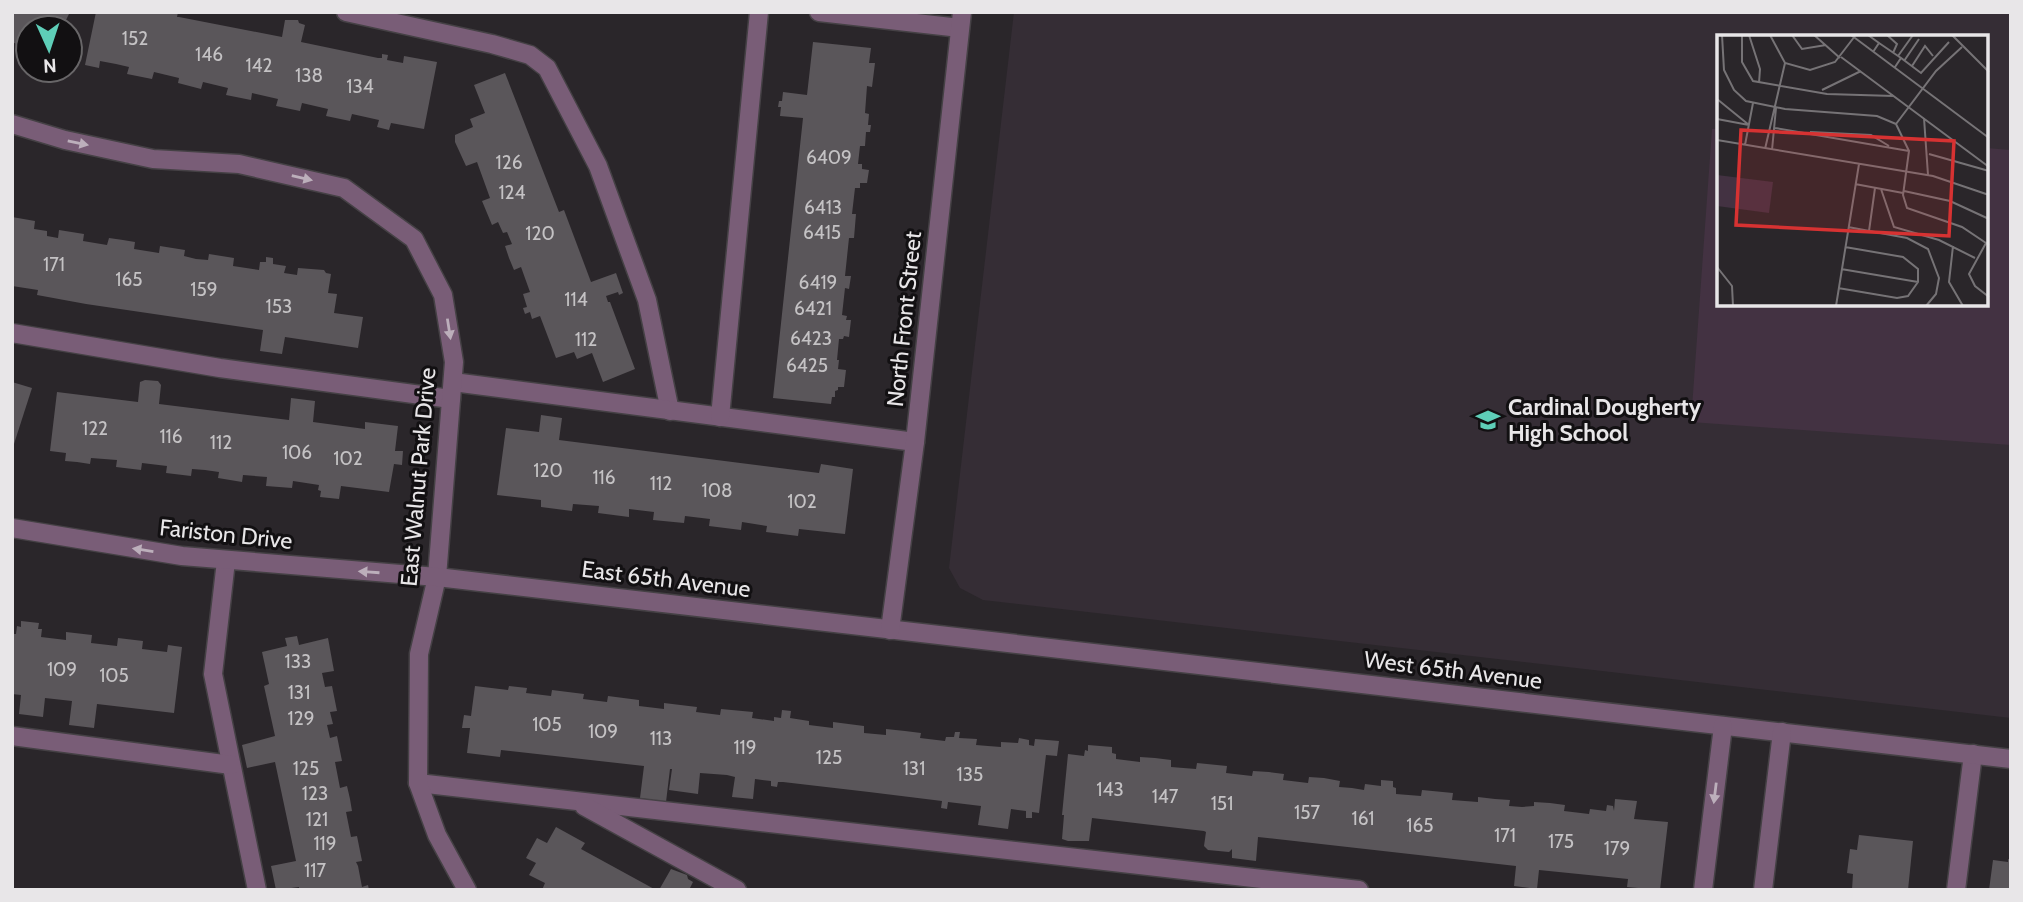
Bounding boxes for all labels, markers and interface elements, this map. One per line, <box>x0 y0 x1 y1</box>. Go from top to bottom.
north arrow <box>14 14 84 84</box>
house number: 152 <box>122 27 148 50</box>
inset map <box>1717 35 1988 306</box>
house number: 146 <box>195 43 223 66</box>
text: N <box>43 54 57 77</box>
house number: 142 <box>245 54 273 77</box>
house number: 138 <box>295 64 323 87</box>
house number: 134 <box>346 75 374 98</box>
one-way arrow <box>67 137 89 148</box>
house number: 6409 <box>806 146 852 169</box>
house number: 126 <box>496 151 522 174</box>
one-way arrow <box>291 173 313 184</box>
house number: 124 <box>498 181 526 204</box>
house number: 6413 <box>804 196 842 219</box>
house number: 6415 <box>803 221 841 244</box>
house number: 120 <box>525 222 555 245</box>
street label: North Front Street <box>881 230 927 408</box>
house number: 171 <box>43 253 65 276</box>
house number: 165 <box>115 268 143 291</box>
house number: 6419 <box>799 271 837 294</box>
house number: 159 <box>190 278 218 301</box>
house number: 114 <box>564 288 588 311</box>
house number: 153 <box>266 295 292 318</box>
house number: 6421 <box>794 297 832 320</box>
one-way arrow <box>444 318 455 340</box>
house number: 6423 <box>790 327 832 350</box>
house number: 112 <box>575 328 597 351</box>
house number: 6425 <box>786 354 828 377</box>
street label: East Walnut Park Drive <box>394 366 442 588</box>
place label: Cardinal Dougherty High School <box>1508 393 1702 447</box>
school or university icon: Cardinal Dougherty High School <box>1474 406 1502 434</box>
house number: 122 <box>82 417 108 440</box>
house number: 116 <box>159 425 183 448</box>
house number: 112 <box>210 431 232 454</box>
house number: 106 <box>282 441 312 464</box>
house number: 102 <box>333 447 363 470</box>
house number: 120 <box>533 459 563 482</box>
house number: 116 <box>592 466 616 489</box>
house number: 112 <box>650 472 672 495</box>
house number: 108 <box>702 479 732 502</box>
house number: 102 <box>787 490 817 513</box>
street label: Fariston Drive <box>158 513 294 555</box>
one-way arrow <box>132 544 154 555</box>
street label: East 65th Avenue <box>580 555 752 603</box>
one-way arrow <box>358 566 380 577</box>
street label: West 65th Avenue <box>1362 645 1544 695</box>
house number: 133 <box>285 650 311 673</box>
house number: 109 <box>47 658 77 681</box>
house number: 105 <box>99 664 129 687</box>
house number: 131 <box>288 681 310 704</box>
house number: 129 <box>288 707 314 730</box>
house number: 105 <box>532 713 562 736</box>
house number: 109 <box>588 720 618 743</box>
house number: 113 <box>650 727 672 750</box>
house number: 119 <box>733 736 757 759</box>
house number: 125 <box>816 746 842 769</box>
house number: 125 <box>293 757 319 780</box>
house number: 131 <box>903 757 925 780</box>
house number: 135 <box>957 763 983 786</box>
house number: 143 <box>1096 778 1124 801</box>
house number: 123 <box>302 782 328 805</box>
one-way arrow <box>1709 783 1720 805</box>
house number: 147 <box>1152 785 1179 808</box>
house number: 151 <box>1211 792 1233 815</box>
house number: 157 <box>1294 801 1320 824</box>
house number: 161 <box>1351 807 1375 830</box>
house number: 121 <box>306 808 328 831</box>
house number: 165 <box>1406 814 1434 837</box>
house number: 171 <box>1494 824 1516 847</box>
house number: 175 <box>1548 830 1574 853</box>
house number: 119 <box>313 832 337 855</box>
house number: 179 <box>1604 837 1630 860</box>
house number: 117 <box>304 859 326 882</box>

